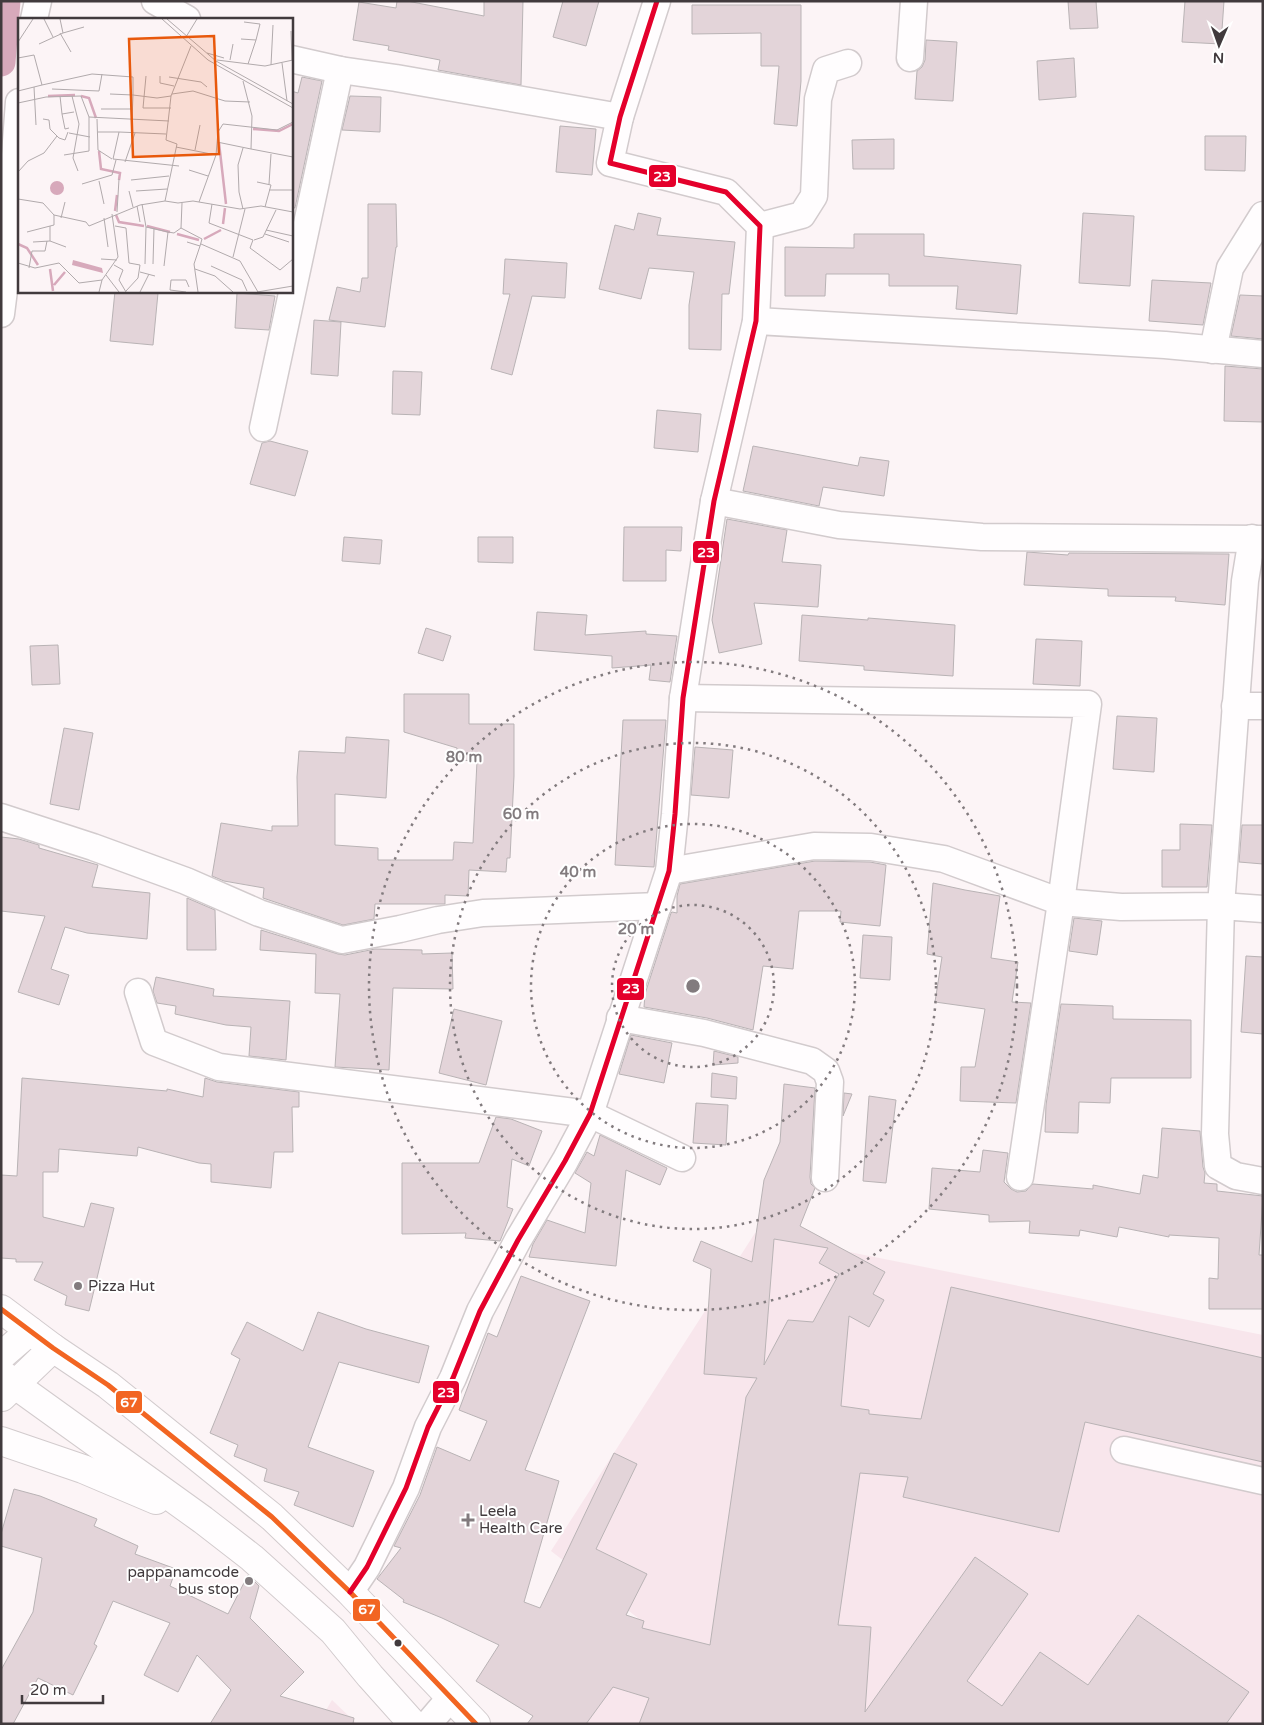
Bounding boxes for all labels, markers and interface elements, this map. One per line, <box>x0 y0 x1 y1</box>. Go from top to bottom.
inset map <box>18 18 292 292</box>
north arrow <box>1194 20 1244 70</box>
text: N <box>1213 49 1224 66</box>
line badge: 23 <box>648 164 677 188</box>
text: 23 <box>653 168 671 185</box>
line badge: 23 <box>692 540 720 564</box>
text: 23 <box>697 544 715 561</box>
text: 80 m <box>446 748 482 766</box>
text: 60 m <box>503 805 539 823</box>
text: 40 m <box>560 863 596 881</box>
text: 20 m <box>618 920 654 938</box>
line badge: 23 <box>616 977 645 1001</box>
centre of rings <box>684 977 702 995</box>
text: 23 <box>622 980 640 997</box>
place label: Pizza Hut <box>88 1277 155 1295</box>
marker: Pizza Hut <box>72 1280 84 1292</box>
line badge: 23 <box>432 1380 460 1404</box>
text: 23 <box>437 1384 455 1401</box>
line badge: 67 <box>115 1390 143 1414</box>
text: 67 <box>120 1394 138 1411</box>
place label: Leela Health Care <box>479 1502 562 1537</box>
marker: Leela Health Care <box>461 1513 475 1527</box>
place label: pappanamcode bus stop <box>127 1563 239 1598</box>
marker: pappanamcode bus stop <box>243 1575 255 1587</box>
line badge: 67 <box>352 1598 381 1622</box>
text: 67 <box>358 1601 376 1618</box>
unlabelled marker <box>393 1638 403 1648</box>
scale bar <box>22 1672 104 1704</box>
text: 20 m <box>30 1681 67 1699</box>

